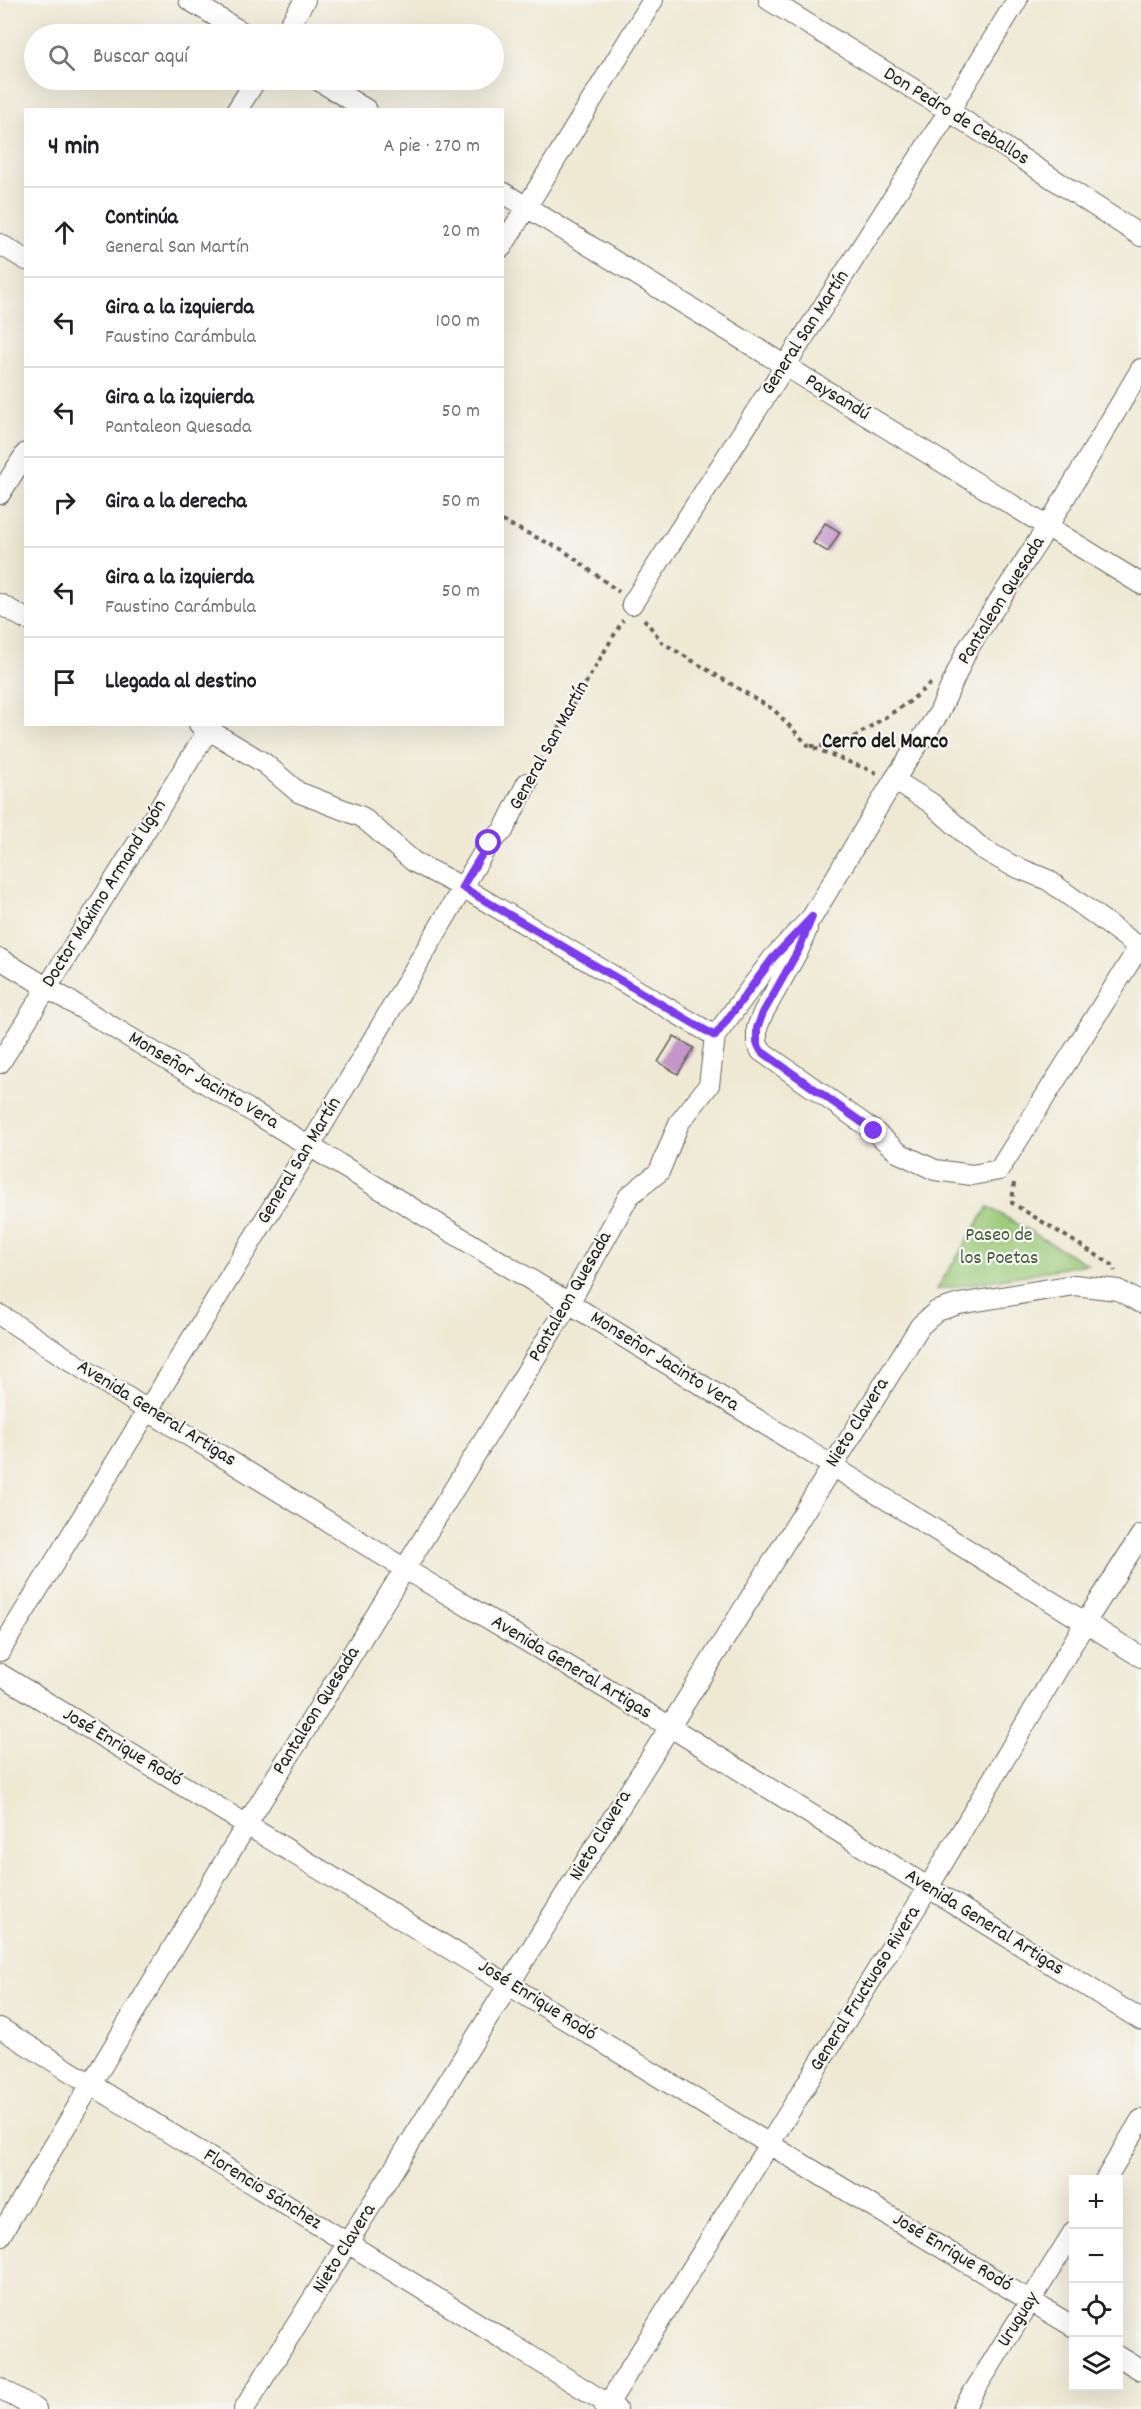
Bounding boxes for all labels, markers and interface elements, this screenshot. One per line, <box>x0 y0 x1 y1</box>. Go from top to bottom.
search box <box>24 24 504 90</box>
icon: search <box>45 41 78 74</box>
text: Buscar aquí <box>93 42 188 73</box>
street label: Don Pedro de Ceballos <box>878 61 1034 173</box>
text: 4 min <box>48 129 99 166</box>
text: A pie · 270 m <box>383 133 480 161</box>
text: Continúa <box>105 203 178 234</box>
icon: ahead <box>48 216 81 249</box>
text: 20 m <box>442 218 480 246</box>
text: General San Martín <box>105 234 249 262</box>
street label: General San Martín <box>755 265 857 401</box>
text: Gira a la izquierda <box>105 293 254 324</box>
icon: left <box>48 306 81 339</box>
text: 100 m <box>436 308 480 336</box>
text: Faustino Carámbula <box>105 324 256 352</box>
street label: Paysandú <box>799 368 875 428</box>
text: Gira a la izquierda <box>105 383 254 414</box>
icon: left <box>48 396 81 429</box>
text: 50 m <box>442 398 480 426</box>
text: Pantaleon Quesada <box>105 414 251 442</box>
icon: right <box>48 486 81 519</box>
text: Gira a la derecha <box>105 487 247 518</box>
text: 50 m <box>442 488 480 516</box>
street label: Pantaleon Quesada <box>951 531 1053 670</box>
text: Gira a la izquierda <box>105 563 254 594</box>
icon: left <box>48 576 81 609</box>
text: 50 m <box>442 578 480 606</box>
text: Faustino Carámbula <box>105 594 256 622</box>
icon: arrive <box>48 666 81 699</box>
text: Llegada al destino <box>105 667 257 698</box>
street label: General San Martín <box>503 676 597 816</box>
district label: Cerro del Marco <box>822 728 948 758</box>
street label: Doctor Máximo Armand Ugón <box>36 795 174 993</box>
route start <box>475 829 501 855</box>
street label: Monseñor Jacinto Vera <box>123 1025 284 1137</box>
street label: General San Martín <box>251 1092 349 1230</box>
route end <box>860 1117 886 1143</box>
park label: Paseo de los Poetas <box>960 1222 1038 1273</box>
street label: Pantaleon Quesada <box>522 1226 620 1367</box>
street label: Monseñor Jacinto Vera <box>584 1305 744 1419</box>
street label: Avenida General Artigas <box>71 1354 241 1474</box>
street label: Nieto Clavera <box>819 1372 897 1473</box>
street label: Avenida General Artigas <box>485 1609 657 1727</box>
street label: Pantaleon Quesada <box>266 1641 368 1780</box>
street label: José Enrique Rodó <box>57 1701 187 1795</box>
street label: Nieto Clavera <box>563 1785 639 1887</box>
street label: Avenida General Artigas <box>899 1863 1069 1983</box>
street label: General Fructuoso Rivera <box>804 1900 929 2077</box>
street label: José Enrique Rodó <box>472 1953 602 2049</box>
street label: Florencio Sánchez <box>197 2142 327 2238</box>
map controls <box>1069 2175 1123 2391</box>
button: + <box>1069 2175 1123 2229</box>
street label: Nieto Clavera <box>306 2198 384 2299</box>
street label: José Enrique Rodó <box>887 2206 1017 2300</box>
button: − <box>1069 2229 1123 2283</box>
button: locate <box>1069 2283 1123 2337</box>
street label: Uruguay <box>991 2286 1047 2353</box>
button: layers <box>1069 2337 1123 2391</box>

